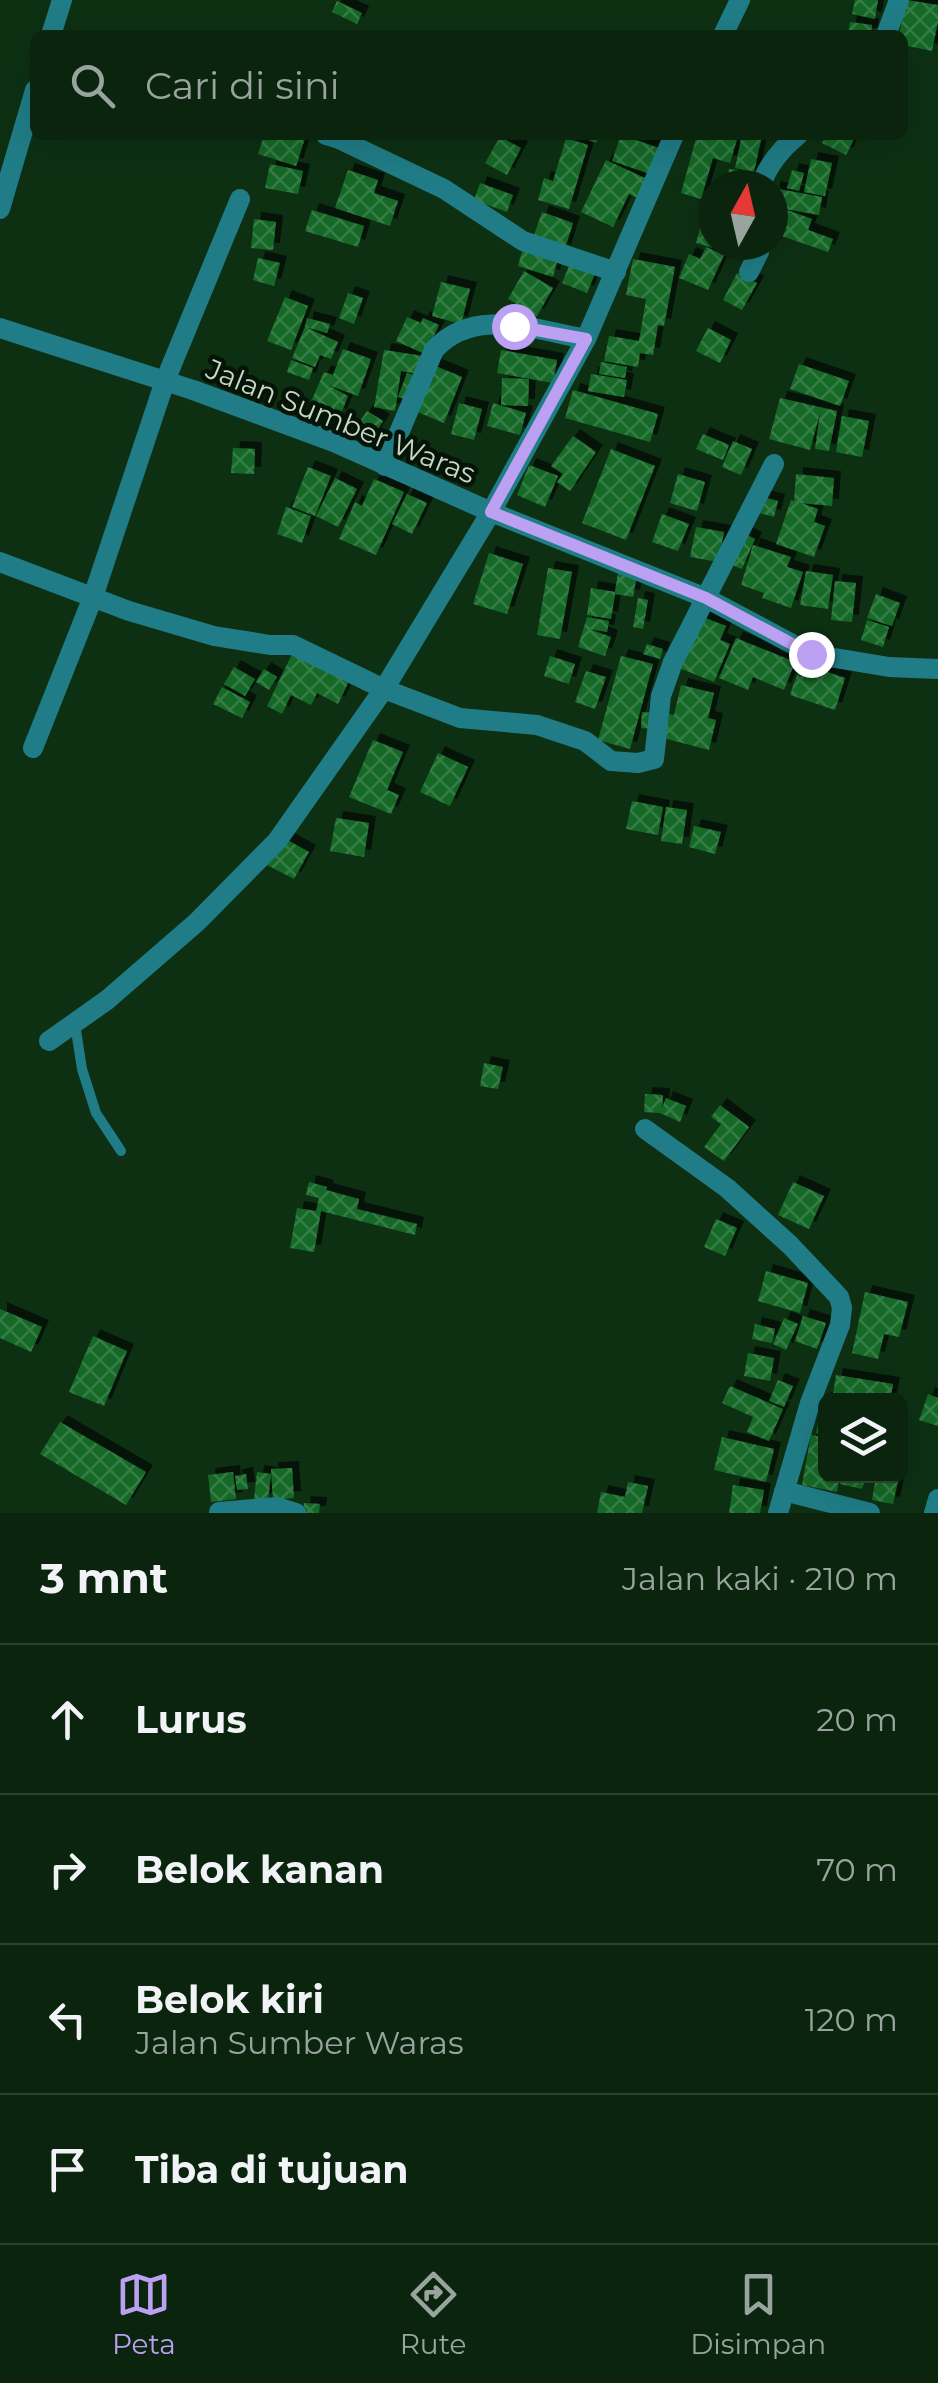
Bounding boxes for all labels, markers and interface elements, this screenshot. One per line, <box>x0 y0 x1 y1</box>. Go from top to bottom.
search box <box>30 30 908 140</box>
icon: search <box>65 58 120 113</box>
text: Cari di sini <box>145 62 340 109</box>
north arrow <box>698 170 788 260</box>
route start <box>492 304 538 350</box>
street label: Jalan Sumber Waras <box>200 351 481 491</box>
route end <box>789 632 835 678</box>
map controls <box>818 1393 908 1483</box>
button: layers <box>818 1393 908 1483</box>
text: 3 mnt <box>40 1552 168 1604</box>
text: Jalan kaki · 210 m <box>622 1559 898 1598</box>
icon: ahead <box>40 1692 95 1747</box>
text: Lurus <box>135 1696 247 1743</box>
text: 20 m <box>816 1700 898 1739</box>
icon: right <box>40 1842 95 1897</box>
text: Belok kanan <box>135 1846 384 1893</box>
text: 70 m <box>816 1850 898 1889</box>
text: Belok kiri <box>135 1976 324 2023</box>
icon: left <box>40 1992 95 2047</box>
text: 120 m <box>805 2000 898 2039</box>
text: Jalan Sumber Waras <box>135 2023 464 2062</box>
icon: arrive <box>40 2142 95 2197</box>
text: Tiba di tujuan <box>135 2146 409 2193</box>
tab: Peta <box>112 2267 176 2361</box>
tab: Rute <box>400 2267 466 2361</box>
tab: Disimpan <box>690 2267 826 2361</box>

